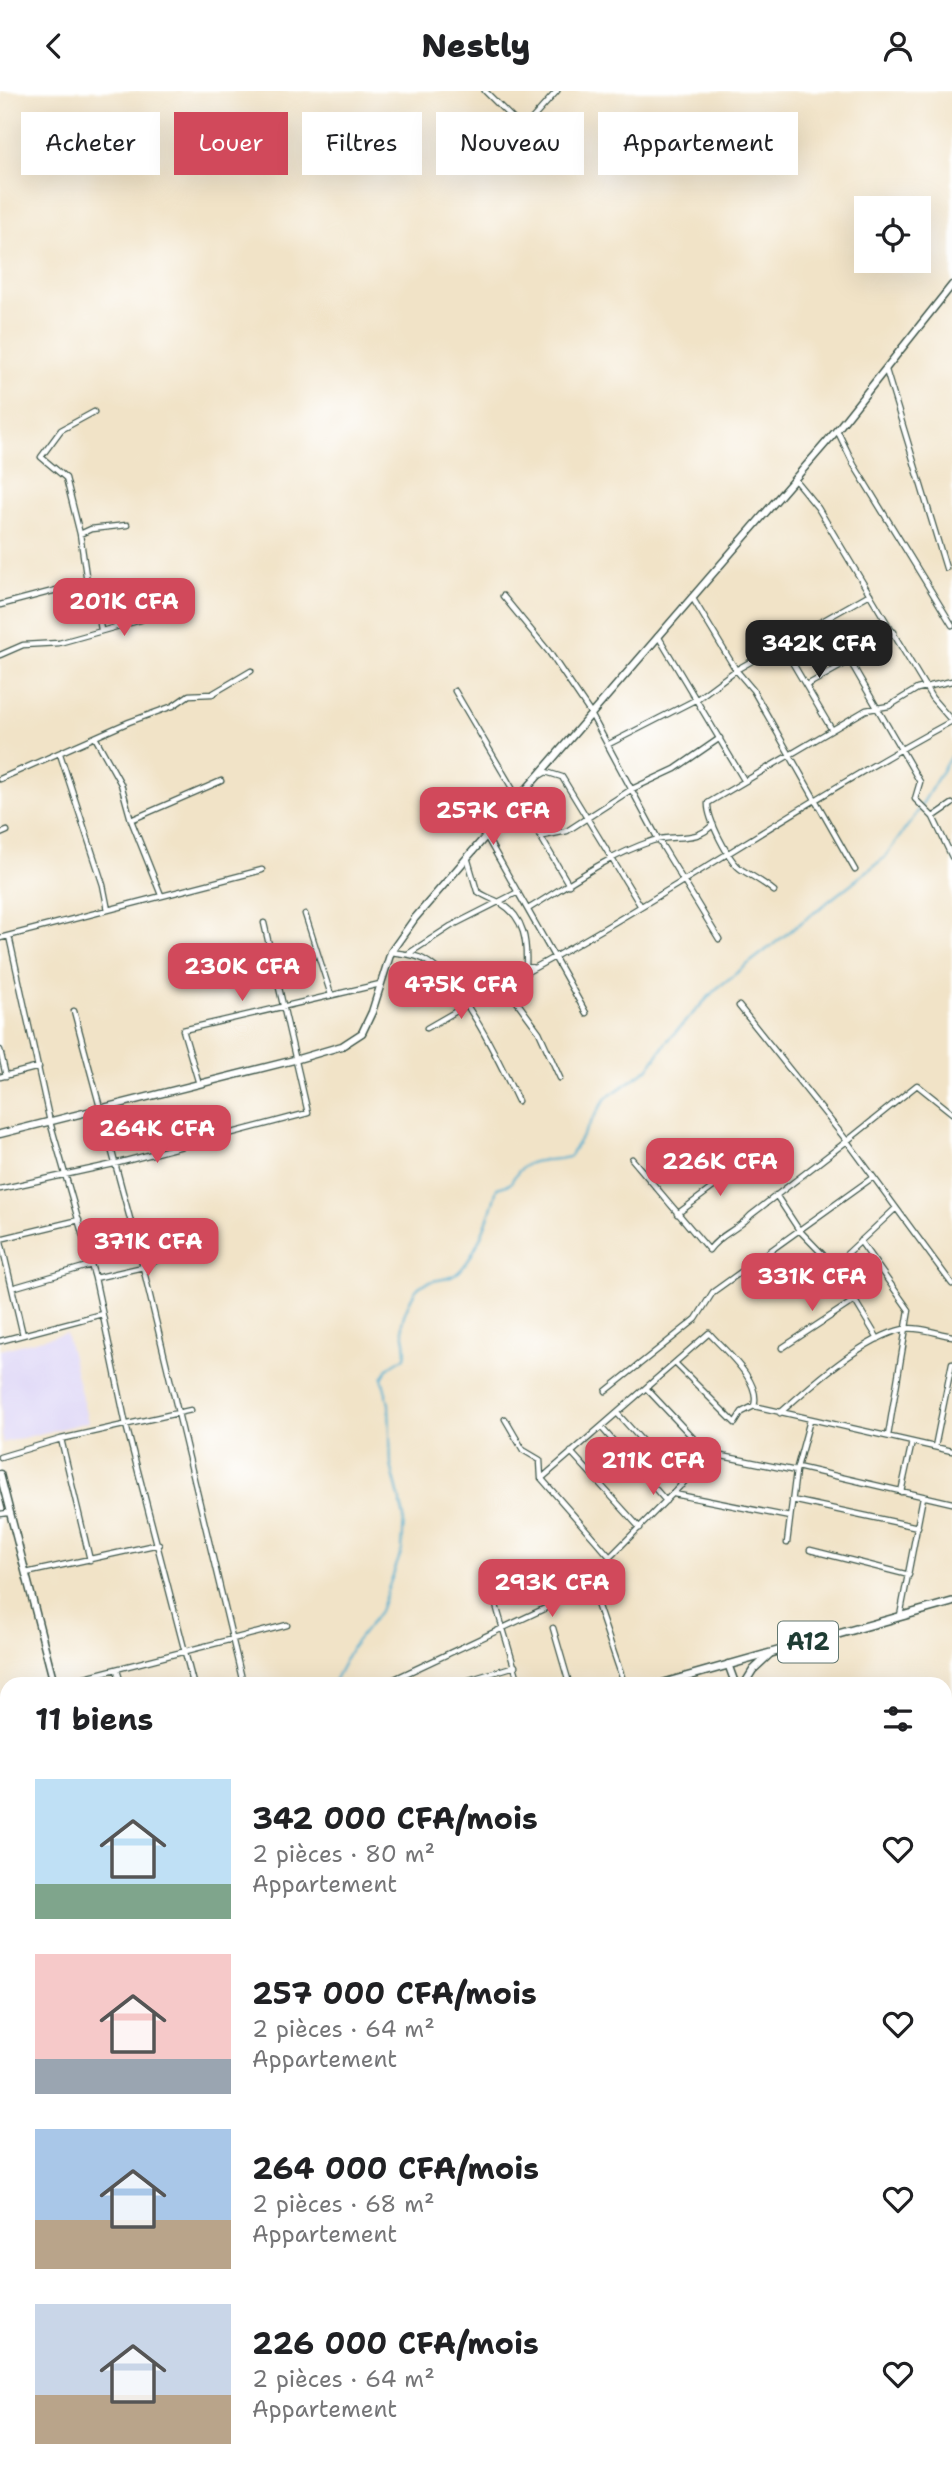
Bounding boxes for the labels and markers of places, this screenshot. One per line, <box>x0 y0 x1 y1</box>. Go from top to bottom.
pin: 201K CFA <box>52 579 196 638</box>
pin: 342K CFA <box>747 621 891 680</box>
pin: 257K CFA <box>421 787 565 847</box>
pin: 230K CFA <box>170 943 314 1003</box>
pin: 475K CFA <box>389 961 533 1021</box>
pin: 264K CFA <box>85 1105 229 1165</box>
pin: 226K CFA <box>648 1139 792 1198</box>
pin: 371K CFA <box>76 1219 220 1278</box>
pin: 331K CFA <box>740 1253 884 1313</box>
pin: 211K CFA <box>581 1437 725 1497</box>
pin: 293K CFA <box>480 1559 624 1619</box>

